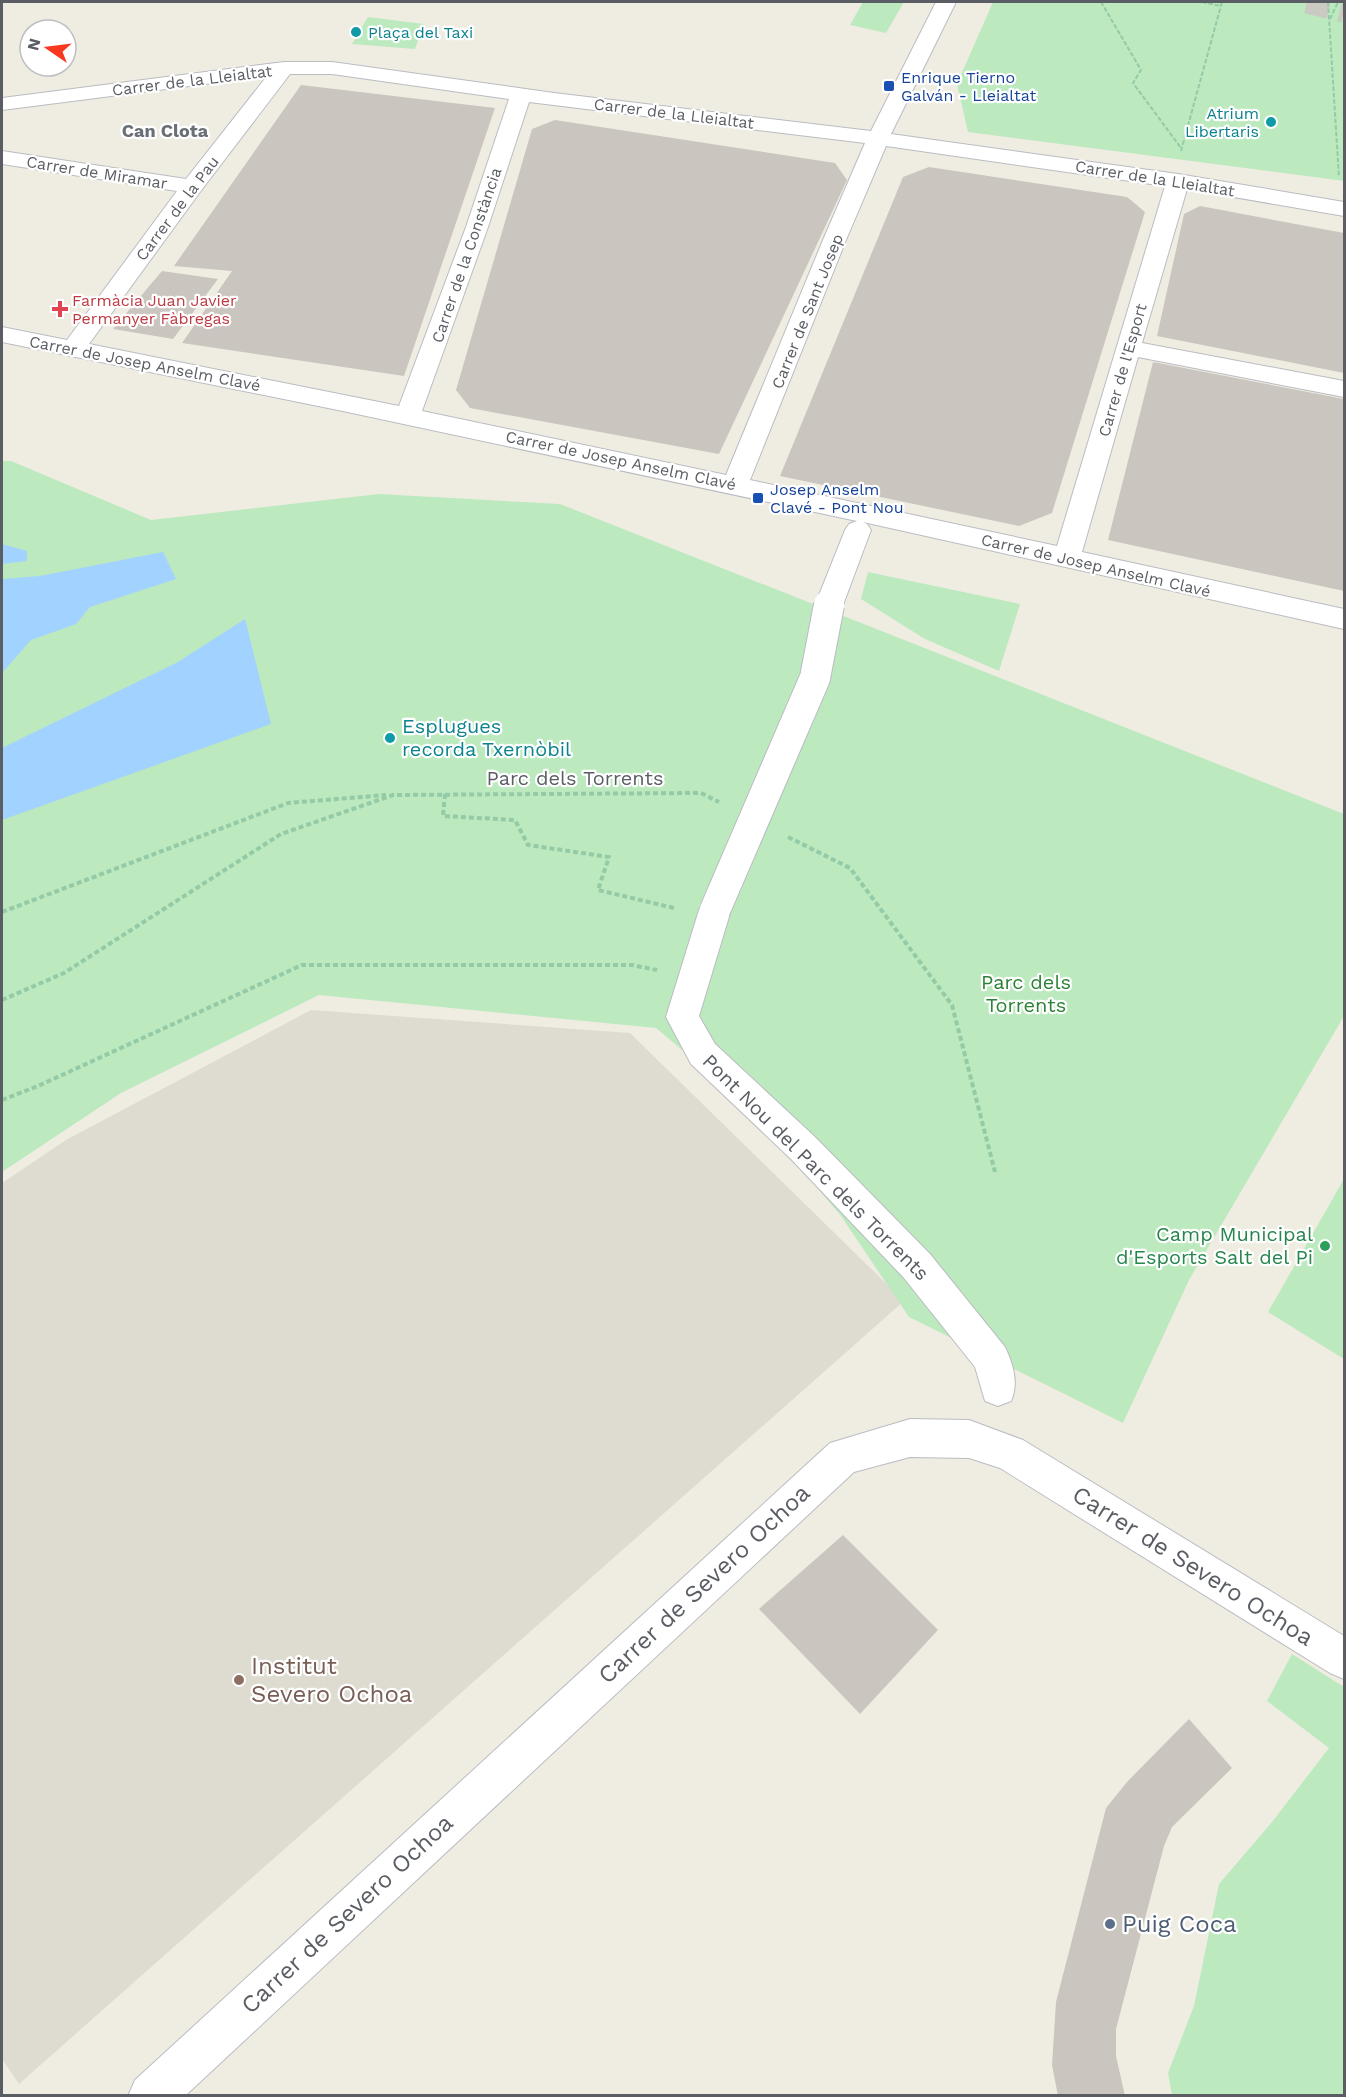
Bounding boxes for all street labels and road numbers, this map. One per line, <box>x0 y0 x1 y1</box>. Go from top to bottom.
street label: Carrer de la Lleialtat <box>111 61 273 100</box>
street label: Carrer de la Lleialtat <box>593 94 755 133</box>
street label: Carrer de Miramar <box>25 152 169 193</box>
street label: Carrer de la Pau <box>132 152 223 264</box>
street label: Carrer de la Lleialtat <box>1074 157 1236 201</box>
street label: Carrer de la Constància <box>427 165 505 345</box>
street label: Carrer de Sant Josep <box>768 231 847 391</box>
street label: Carrer de l'Esport <box>1094 301 1151 439</box>
street label: Carrer de Josep Anselm Clavé <box>28 332 262 395</box>
street label: Carrer de Josep Anselm Clavé <box>504 427 738 494</box>
street label: Carrer de Josep Anselm Clavé <box>979 530 1213 601</box>
street label: Parc dels Torrents <box>487 766 663 790</box>
street label: Pont Nou del Parc dels Torrents <box>698 1049 934 1285</box>
street label: Carrer de Severo Ochoa <box>592 1479 816 1689</box>
street label: Carrer de Severo Ochoa <box>1067 1480 1319 1652</box>
street label: Carrer de Severo Ochoa <box>235 1809 459 2019</box>

